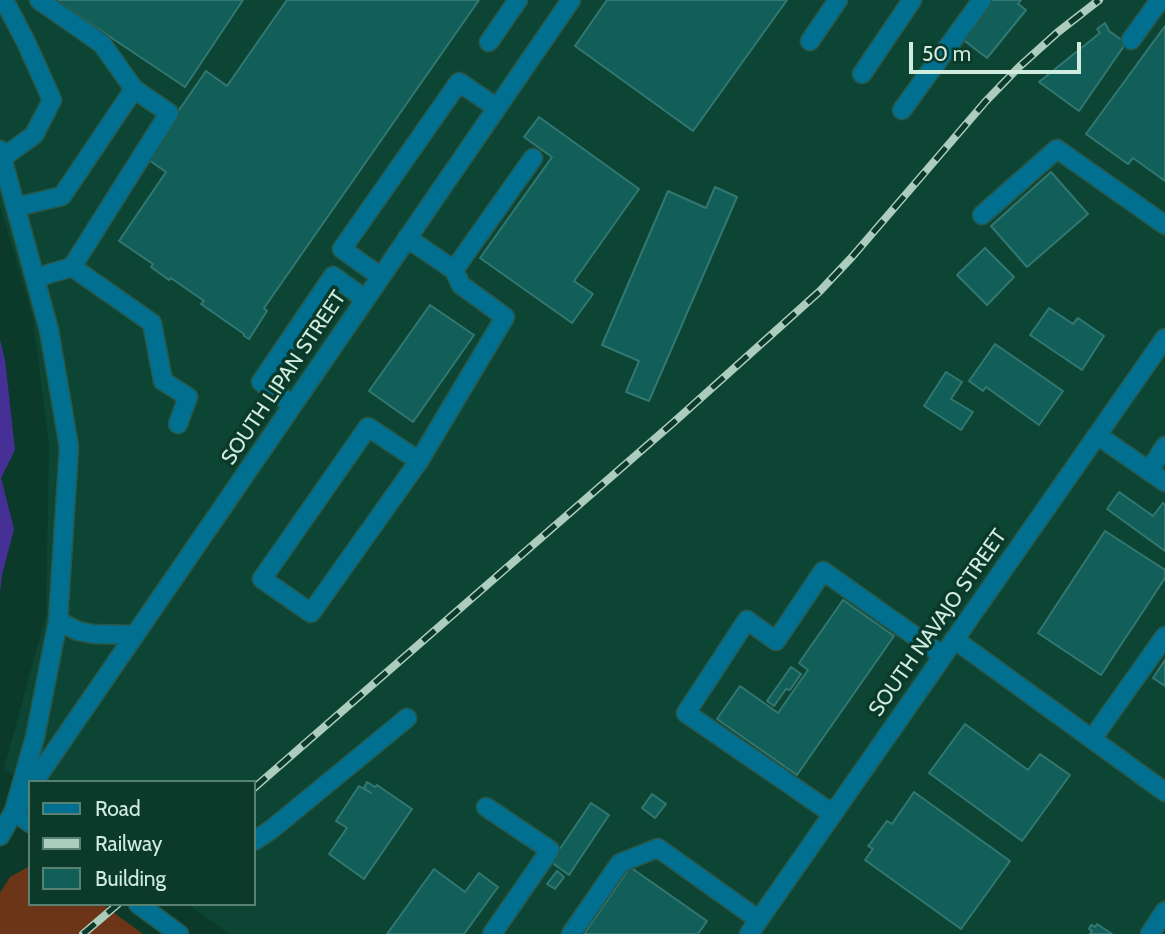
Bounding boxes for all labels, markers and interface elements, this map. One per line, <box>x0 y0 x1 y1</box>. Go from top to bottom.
scale bar <box>913 28 1084 72</box>
text: 50 m <box>922 41 971 66</box>
street label: SOUTH LIPAN STREET <box>216 286 352 470</box>
street label: SOUTH NAVAJO STREET <box>864 525 1012 721</box>
legend <box>28 780 256 906</box>
text: Road <box>95 796 141 821</box>
text: Railway <box>95 831 162 856</box>
text: Building <box>95 866 166 891</box>

